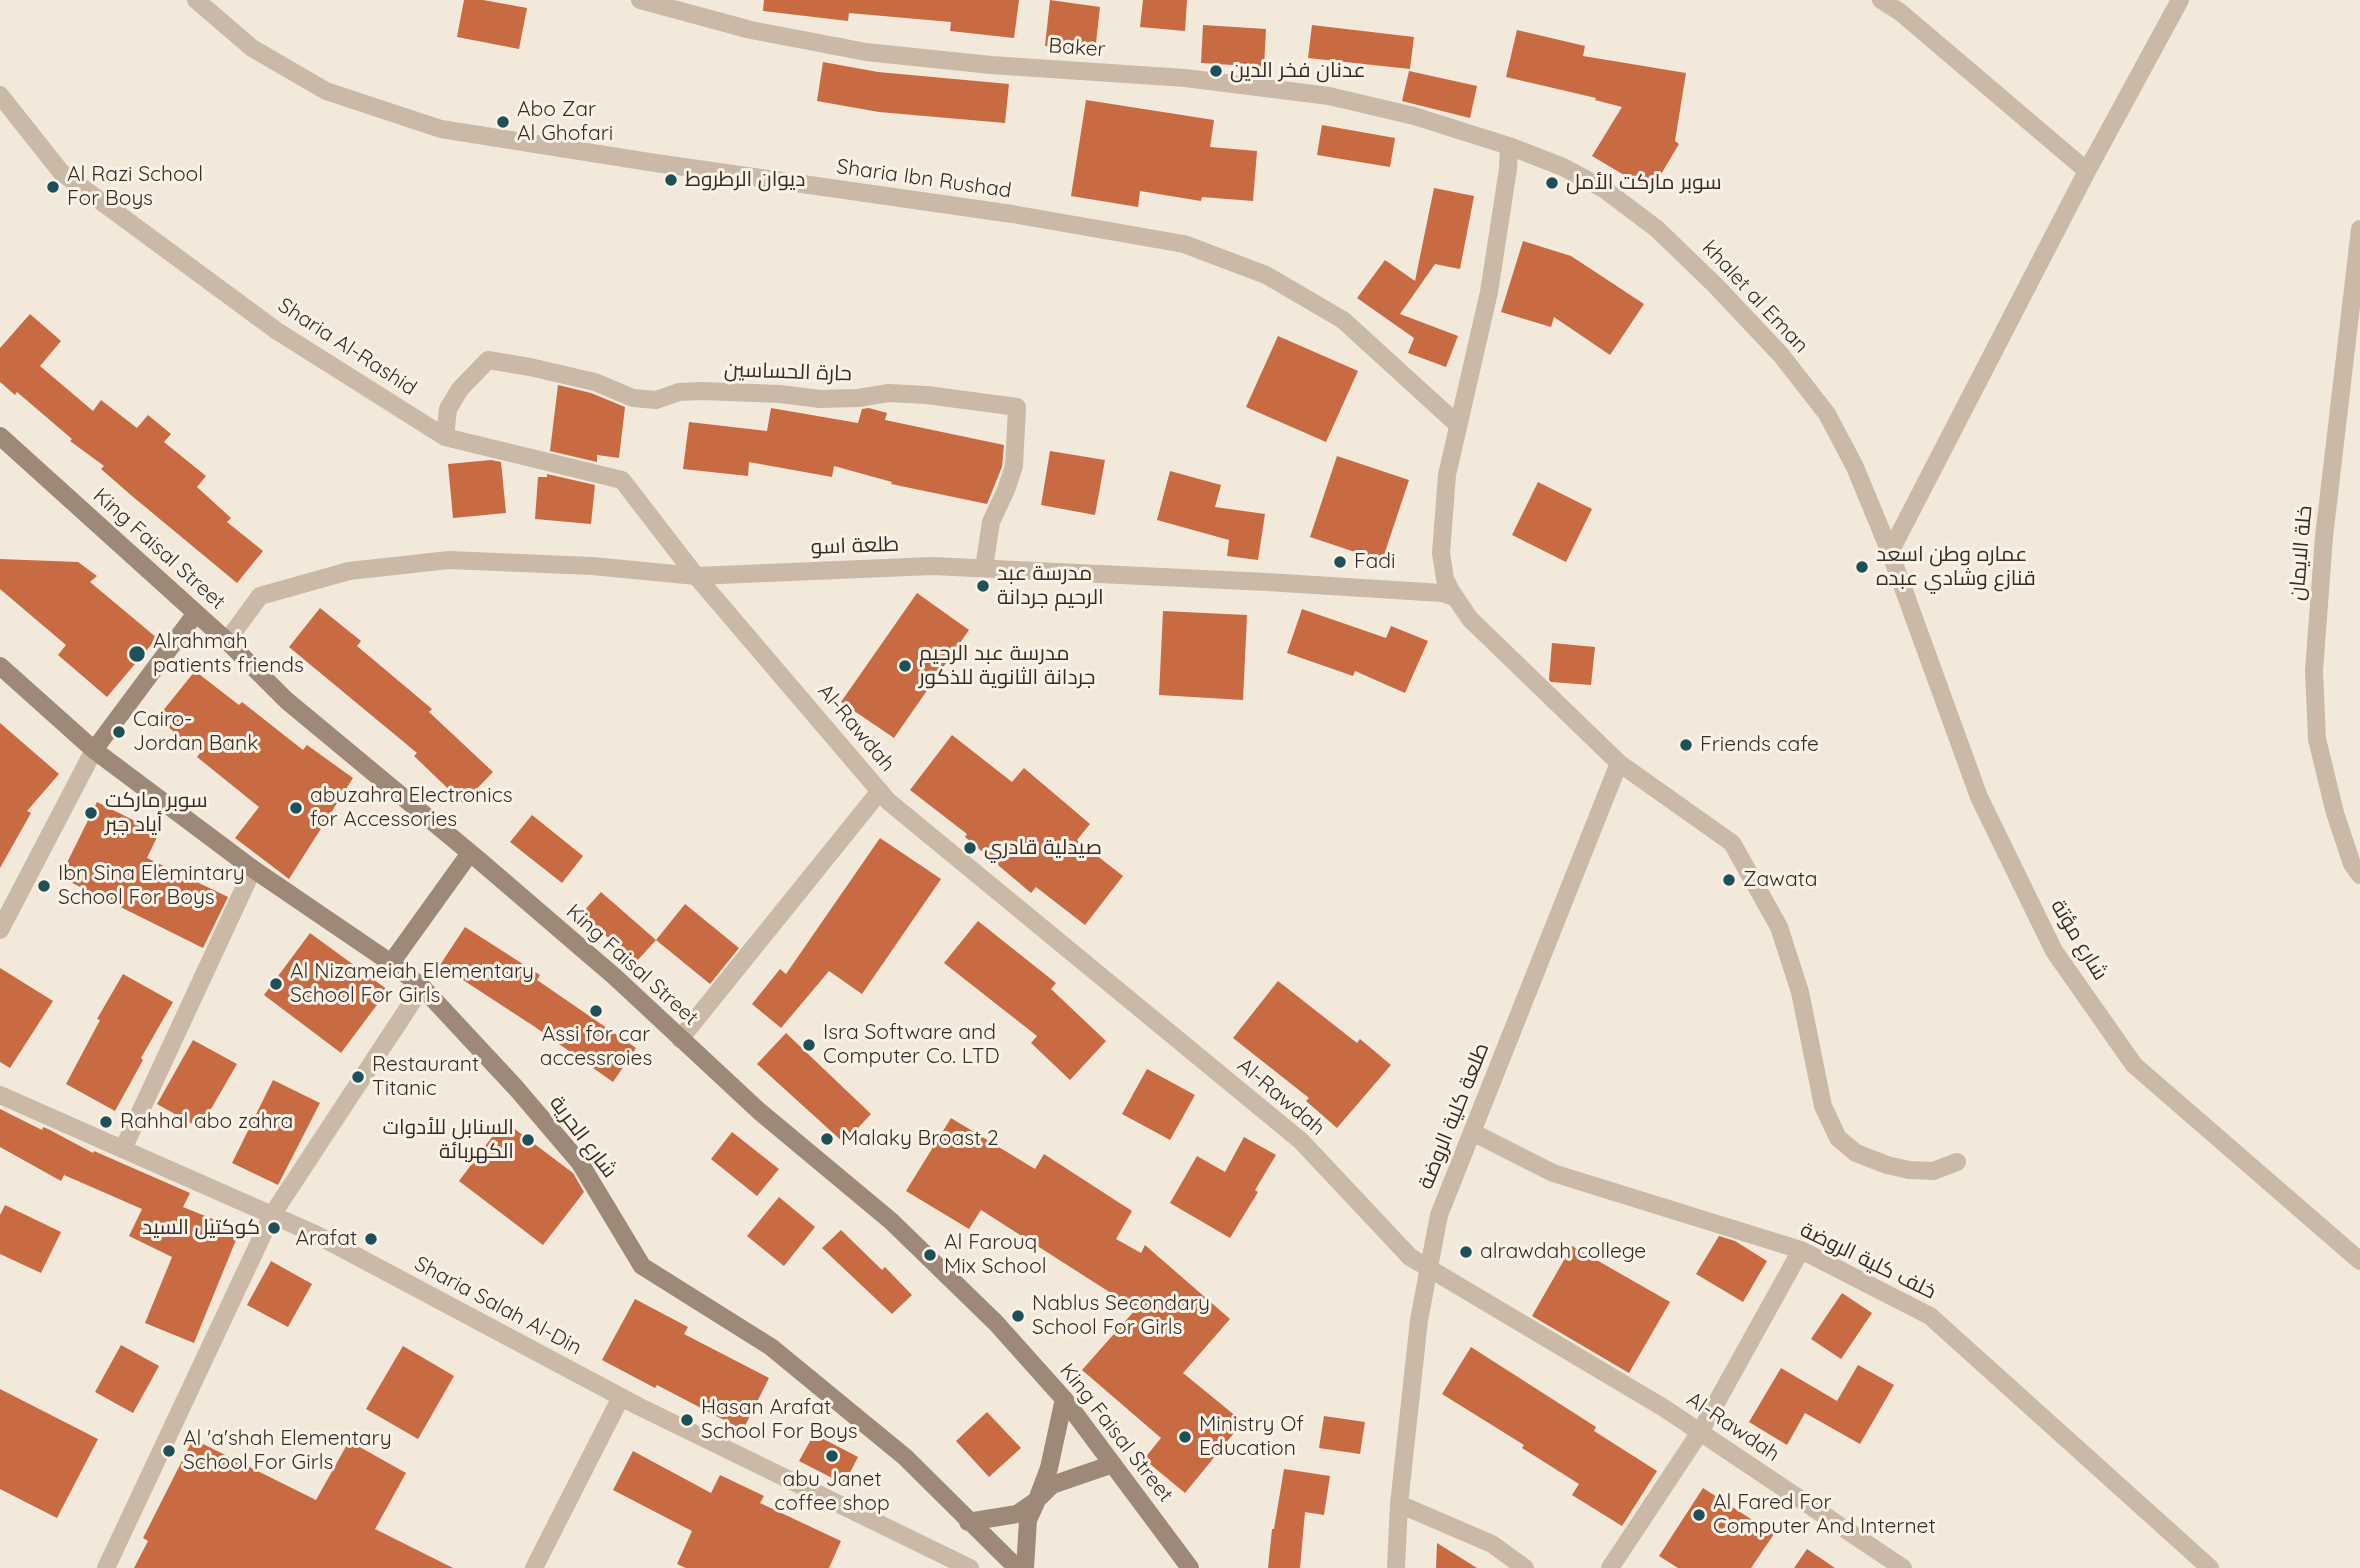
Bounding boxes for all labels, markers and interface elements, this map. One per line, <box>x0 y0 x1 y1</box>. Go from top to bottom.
street label: Baker <box>1048 33 1106 63</box>
place label: عدنان فخر الدين <box>1230 58 1366 84</box>
marker: عدنان فخر الدين <box>1208 63 1224 79</box>
place label: Abo Zar Al Ghofari <box>517 97 613 147</box>
marker: Abo Zar Al Ghofari <box>495 114 511 130</box>
street label: Sharia Ibn Rushad <box>835 154 1013 204</box>
place label: Al Razi School For Boys <box>67 162 203 212</box>
place label: ديوان الرطروط <box>685 167 805 193</box>
place label: سوبر ماركت الأمل <box>1566 170 1722 196</box>
marker: ديوان الرطروط <box>663 172 679 188</box>
marker: سوبر ماركت الأمل <box>1544 175 1560 191</box>
marker: Al Razi School For Boys <box>45 179 61 195</box>
street label: khalet al ِEman <box>1697 236 1813 358</box>
street label: Sharia Al-Rashid <box>273 293 421 401</box>
street label: حارة الحساسين <box>724 357 852 387</box>
street label: King Faisal Street <box>88 483 230 615</box>
street label: خلة الايمان <box>2284 505 2318 601</box>
street label: طلعة اسو <box>810 532 900 560</box>
place label: عماره وطن اسعد قنازع وشادي عبده <box>1876 542 2036 592</box>
place label: Fadi <box>1354 549 1395 575</box>
marker: Fadi <box>1332 554 1348 570</box>
marker: عماره وطن اسعد قنازع وشادي عبده <box>1854 559 1870 575</box>
place label: مدرسة عبد الرحيم جردانة <box>997 561 1104 611</box>
marker: مدرسة عبد الرحيم جردانة <box>975 578 991 594</box>
place label: Alrahmah patients friends <box>153 629 304 679</box>
place label: مدرسة عبد الرحيم جردانة الثانوية للذكور <box>919 641 1095 691</box>
marker: Alrahmah patients friends <box>127 644 147 664</box>
marker: مدرسة عبد الرحيم جردانة الثانوية للذكور <box>897 658 913 674</box>
street label: Al-Rawdah <box>812 679 900 777</box>
place label: Cairo- Jordan Bank <box>133 707 258 757</box>
marker: Cairo- Jordan Bank <box>111 724 127 740</box>
place label: Friends cafe <box>1700 732 1819 758</box>
marker: Friends cafe <box>1678 737 1694 753</box>
place label: abuzahra Electronics for Accessories <box>310 783 512 833</box>
place label: سوبر ماركت أياد جبر <box>105 788 208 838</box>
marker: abuzahra Electronics for Accessories <box>288 800 304 816</box>
marker: سوبر ماركت أياد جبر <box>83 805 99 821</box>
place label: صيدلية قادري <box>984 835 1102 861</box>
marker: صيدلية قادري <box>962 840 978 856</box>
place label: Ibn Sina Elemintary School For Boys <box>58 861 245 911</box>
place label: Zawata <box>1743 867 1818 893</box>
marker: Zawata <box>1721 872 1737 888</box>
marker: Ibn Sina Elemintary School For Boys <box>36 878 52 894</box>
street label: شارع مؤتة <box>2045 895 2113 985</box>
street label: King Faisal Street <box>561 899 703 1031</box>
place label: Al Nizameiah Elementary School For Girls <box>290 959 534 1009</box>
marker: Al Nizameiah Elementary School For Girls <box>268 976 284 992</box>
marker: Assi for car accessroies <box>588 1003 604 1019</box>
place label: Isra Software and Computer Co. LTD <box>823 1020 1000 1070</box>
place label: Assi for car accessroies <box>540 1022 652 1072</box>
marker: Isra Software and Computer Co. LTD <box>801 1037 817 1053</box>
street label: طلعة كلية الروضة <box>1413 1039 1495 1193</box>
place label: Restaurant Titanic <box>372 1052 479 1102</box>
street label: Al-Rawdah <box>1232 1053 1330 1141</box>
marker: Restaurant Titanic <box>350 1069 366 1085</box>
street label: شارع الحرية <box>544 1091 622 1183</box>
place label: Rahhal abo zahra <box>120 1109 293 1135</box>
marker: Rahhal abo zahra <box>98 1114 114 1130</box>
place label: السنابل للأدوات الكهربائة <box>382 1115 514 1165</box>
place label: Malaky Broast 2 <box>841 1126 999 1152</box>
marker: Malaky Broast 2 <box>819 1131 835 1147</box>
marker: السنابل للأدوات الكهربائة <box>520 1132 536 1148</box>
place label: كوكتيل السيد <box>142 1215 260 1241</box>
street label: خلف كلية الروضة <box>1796 1217 1940 1305</box>
marker: كوكتيل السيد <box>266 1220 282 1236</box>
place label: Arafat <box>295 1226 357 1252</box>
place label: Al Farouq Mix School <box>944 1230 1047 1280</box>
marker: Arafat <box>363 1231 379 1247</box>
place label: alrawdah college <box>1480 1239 1646 1265</box>
marker: alrawdah college <box>1458 1244 1474 1260</box>
marker: Al Farouq Mix School <box>922 1247 938 1263</box>
street label: Sharia Salah Al-Din <box>410 1251 586 1361</box>
place label: Nablus Secondary School For Girls <box>1032 1291 1210 1341</box>
marker: Nablus Secondary School For Girls <box>1010 1308 1026 1324</box>
street label: King Faisal Street <box>1054 1359 1178 1507</box>
street label: Al-Rawdah <box>1682 1387 1784 1467</box>
place label: Hasan Arafat School For Boys <box>701 1395 858 1445</box>
marker: Hasan Arafat School For Boys <box>679 1412 695 1428</box>
place label: Ministry Of Education <box>1199 1412 1304 1462</box>
place label: Al 'a'shah Elementary School For Girls <box>183 1426 392 1476</box>
marker: Ministry Of Education <box>1177 1429 1193 1445</box>
marker: Al 'a'shah Elementary School For Girls <box>161 1443 177 1459</box>
marker: abu Janet coffee shop <box>824 1448 840 1464</box>
place label: abu Janet coffee shop <box>774 1467 890 1517</box>
place label: Al Fared For Computer And Internet <box>1713 1490 1936 1540</box>
marker: Al Fared For Computer And Internet <box>1691 1507 1707 1523</box>

